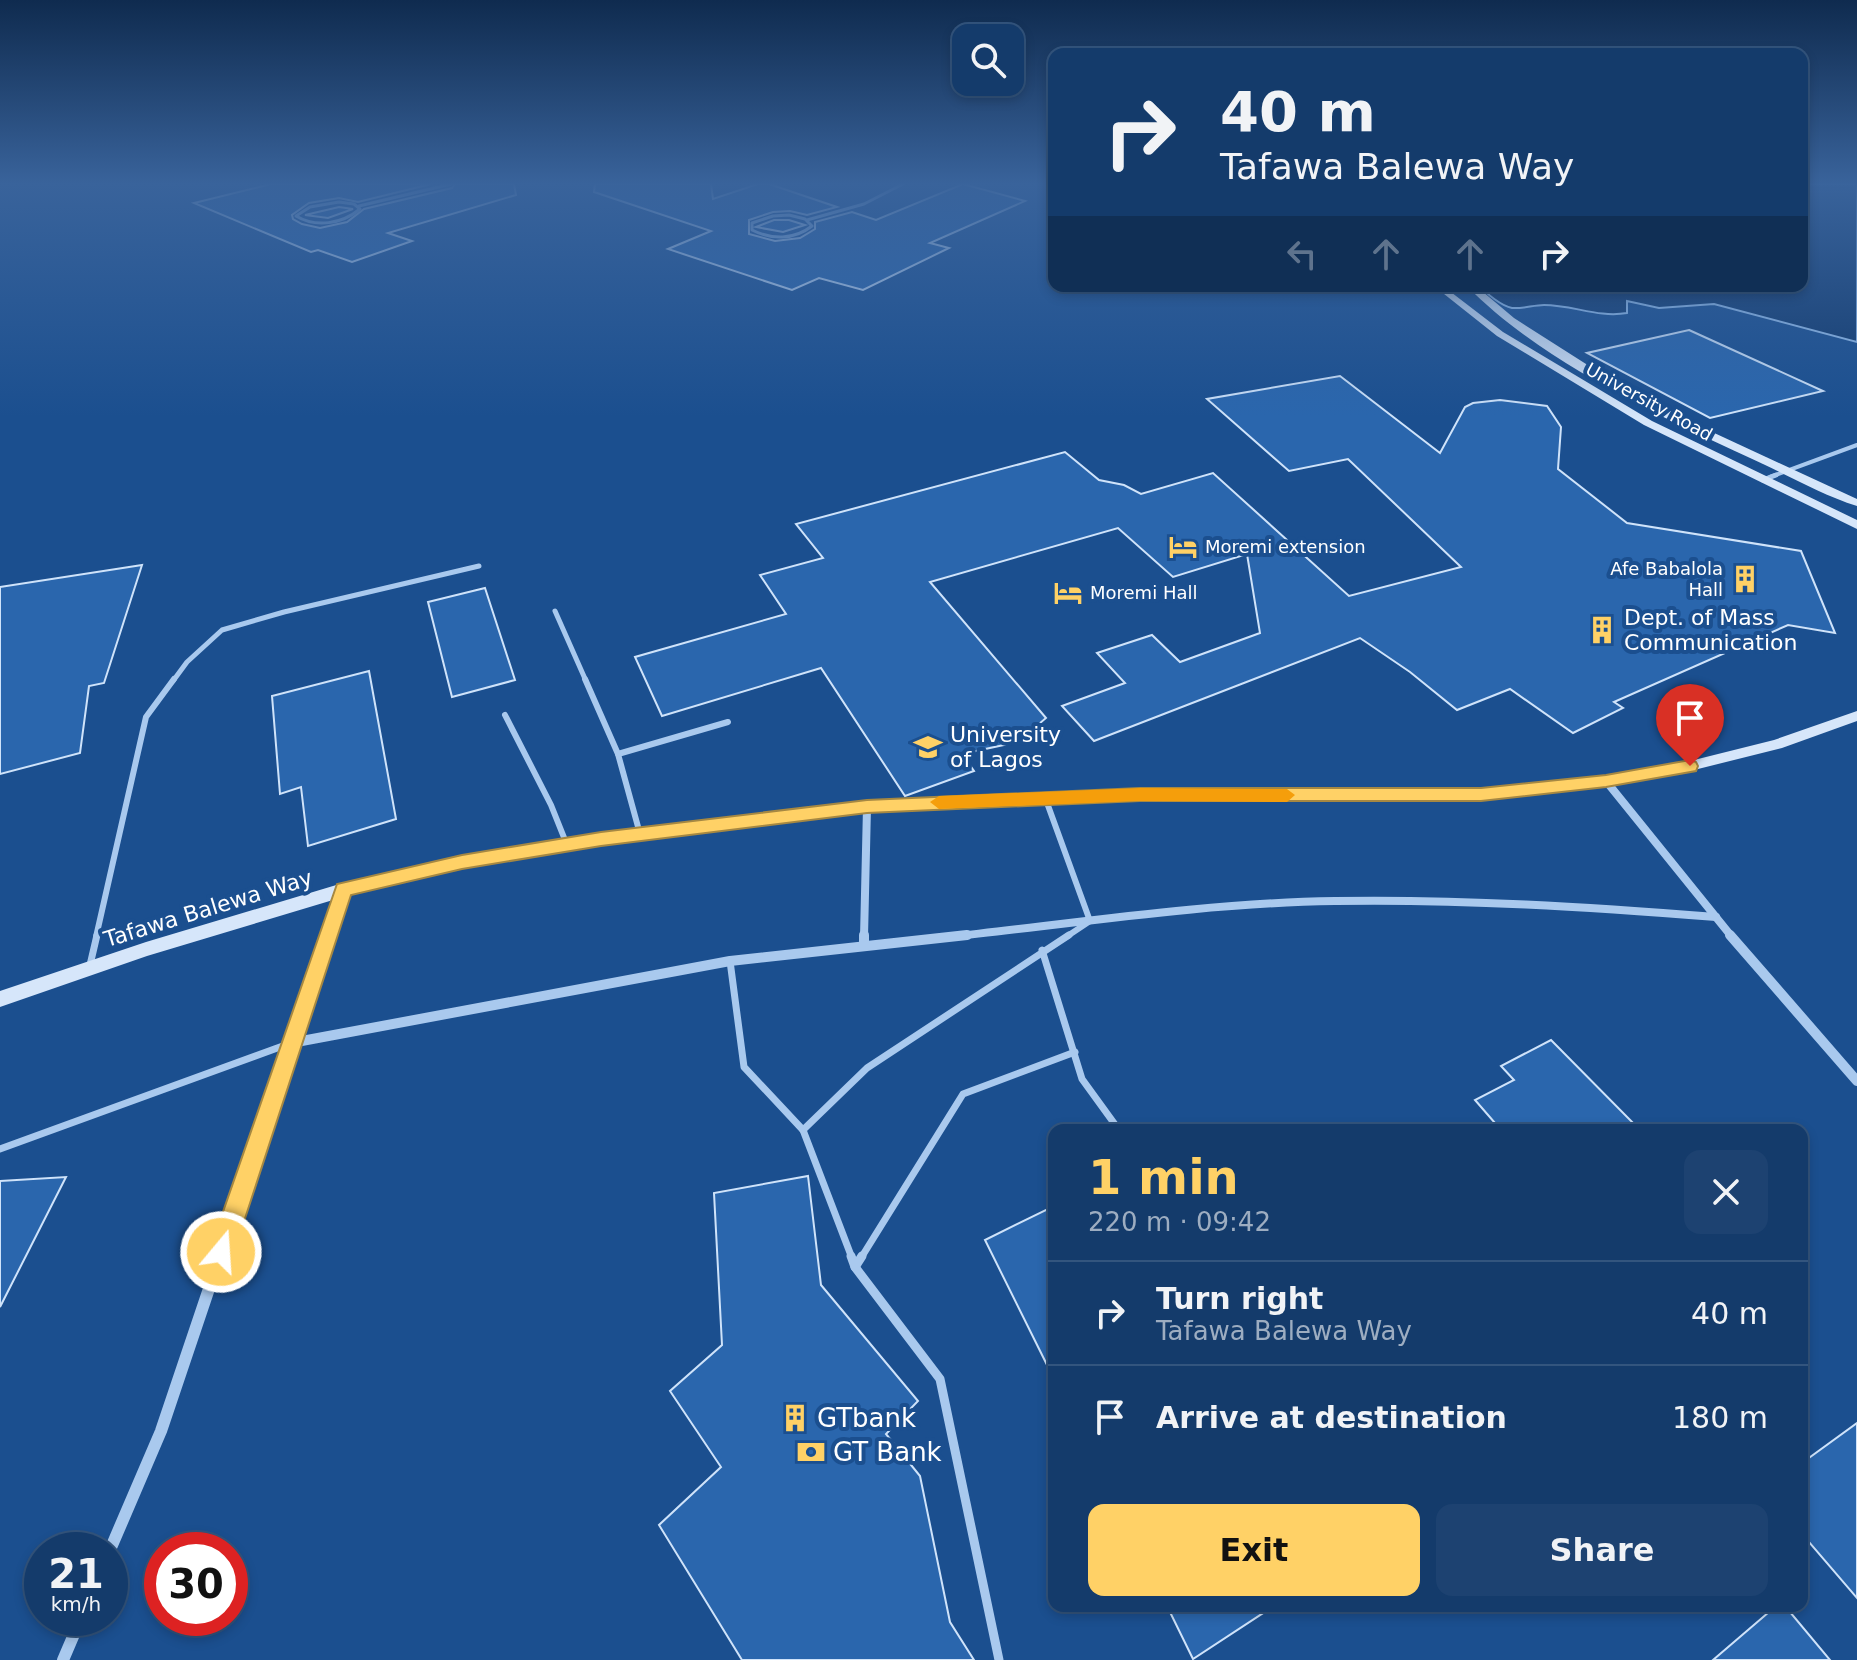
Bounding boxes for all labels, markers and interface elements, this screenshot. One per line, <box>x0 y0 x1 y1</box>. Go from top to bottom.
map controls <box>952 24 1024 96</box>
button: search <box>952 24 1024 96</box>
text: 40 m <box>1220 79 1376 144</box>
icon: right <box>1088 80 1192 184</box>
text: Tafawa Balewa Way <box>1220 146 1574 187</box>
icon: left <box>1280 232 1324 276</box>
icon: ahead <box>1364 232 1408 276</box>
icon: ahead <box>1448 232 1492 276</box>
icon: right <box>1532 232 1576 276</box>
street label: University Road <box>1582 358 1716 445</box>
hotel icon: Moremi extension <box>1168 532 1198 562</box>
place label: Moremi extension <box>1205 536 1366 557</box>
place label: Afe Babalola Hall <box>1610 558 1723 600</box>
building icon: Afe Babalola Hall <box>1730 564 1760 594</box>
hotel icon: Moremi Hall <box>1053 578 1083 608</box>
place label: Moremi Hall <box>1090 582 1197 603</box>
place label: Dept. of Mass Communication <box>1624 605 1797 655</box>
building icon: Dept. of Mass Communication <box>1587 615 1617 645</box>
pin <box>1656 684 1724 766</box>
icon: arrive <box>1668 696 1712 740</box>
place label: University of Lagos <box>950 722 1061 772</box>
school or university icon: University of Lagos <box>913 732 943 762</box>
street label: Tafawa Balewa Way <box>100 865 315 952</box>
text: 1 min <box>1088 1149 1239 1205</box>
button: close <box>1684 1150 1768 1234</box>
text: 220 m · 09:42 <box>1088 1207 1271 1237</box>
position arrow <box>179 1210 263 1294</box>
text: Turn right <box>1156 1281 1323 1316</box>
icon: right <box>1088 1291 1132 1335</box>
text: 40 m <box>1691 1296 1768 1331</box>
text: Tafawa Balewa Way <box>1156 1316 1412 1346</box>
icon: arrive <box>1088 1395 1132 1439</box>
text: Arrive at destination <box>1156 1400 1507 1435</box>
text: 180 m <box>1672 1400 1768 1435</box>
building icon: GTbank <box>780 1403 810 1433</box>
place label: GTbank <box>817 1403 916 1433</box>
bank icon: GT Bank <box>796 1437 826 1467</box>
place label: GT Bank <box>833 1437 942 1467</box>
button: Exit <box>1088 1504 1420 1596</box>
button: Share <box>1436 1504 1768 1596</box>
speed limit sign: 30 <box>144 1532 248 1636</box>
text: 21 <box>48 1551 104 1597</box>
text: km/h <box>51 1592 101 1616</box>

